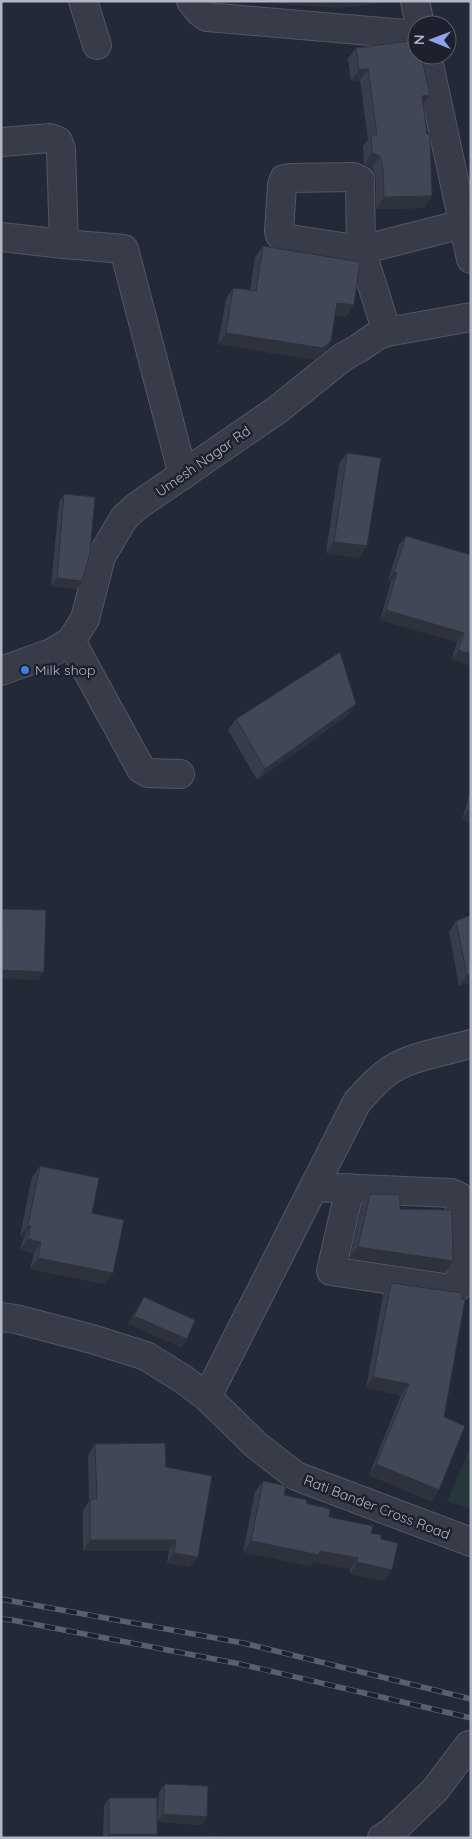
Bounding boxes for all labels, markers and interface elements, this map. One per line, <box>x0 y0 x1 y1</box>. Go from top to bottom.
north arrow <box>407 15 457 65</box>
text: N <box>410 34 428 45</box>
street label: Umesh Nagar Rd <box>152 422 254 500</box>
place label: Milk shop <box>35 661 96 679</box>
marker: Milk shop <box>19 664 31 676</box>
street label: Rati Bander Cross Road <box>301 1471 453 1543</box>

